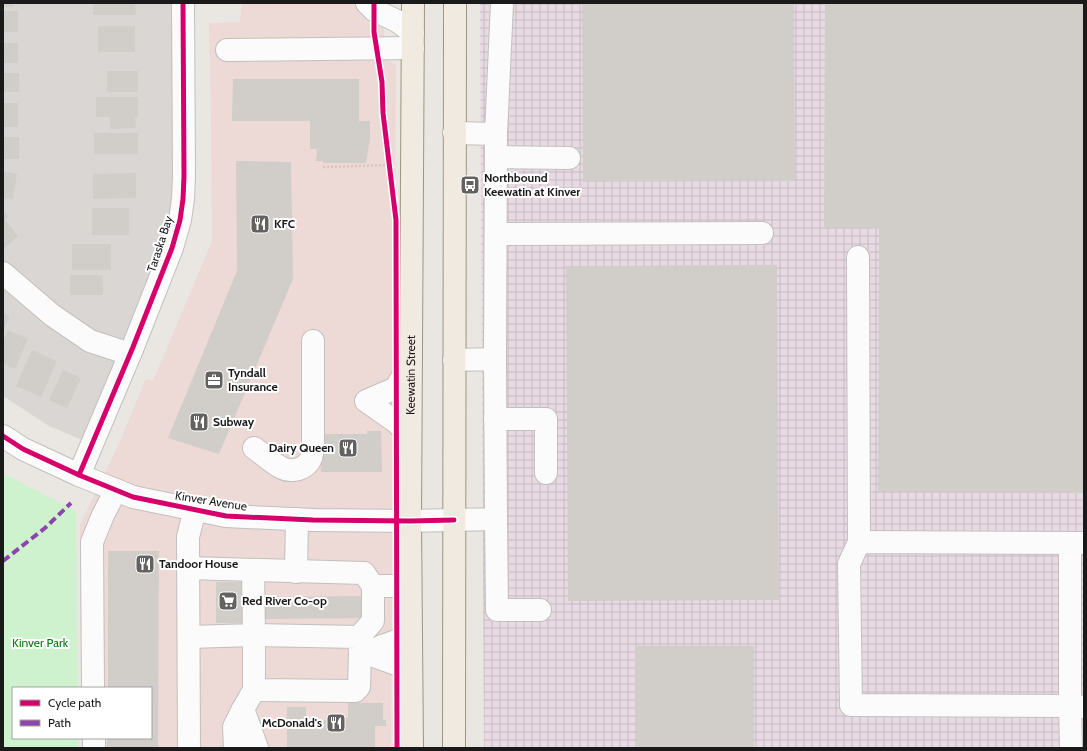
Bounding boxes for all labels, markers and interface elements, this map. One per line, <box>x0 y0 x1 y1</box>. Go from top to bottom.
place label: Northbound Keewatin at Kinver <box>484 170 580 199</box>
bus stop icon: Northbound Keewatin at Kinver <box>459 174 481 196</box>
restaurant icon: KFC <box>249 213 271 235</box>
street label: Taraska Bay <box>143 214 176 274</box>
place label: KFC <box>274 216 295 231</box>
street label: Keewatin Street <box>403 335 418 415</box>
place label: Tyndall Insurance <box>228 365 278 394</box>
office icon: Tyndall Insurance <box>203 369 225 391</box>
restaurant icon: Subway <box>188 411 210 433</box>
place label: Subway <box>213 414 255 429</box>
restaurant icon: Dairy Queen <box>337 437 359 459</box>
place label: Dairy Queen <box>269 440 334 455</box>
street label: Kinver Avenue <box>174 487 248 514</box>
restaurant icon: Tandoor House <box>134 553 156 575</box>
place label: Tandoor House <box>159 556 238 571</box>
supermarket icon: Red River Co-op <box>217 590 239 612</box>
place label: Red River Co-op <box>242 593 327 608</box>
park label: Kinver Park <box>12 635 69 650</box>
legend <box>12 687 152 739</box>
text: Cycle path <box>48 695 101 710</box>
restaurant icon: McDonald's <box>325 712 347 734</box>
text: Path <box>48 715 71 730</box>
place label: McDonald's <box>262 715 322 730</box>

